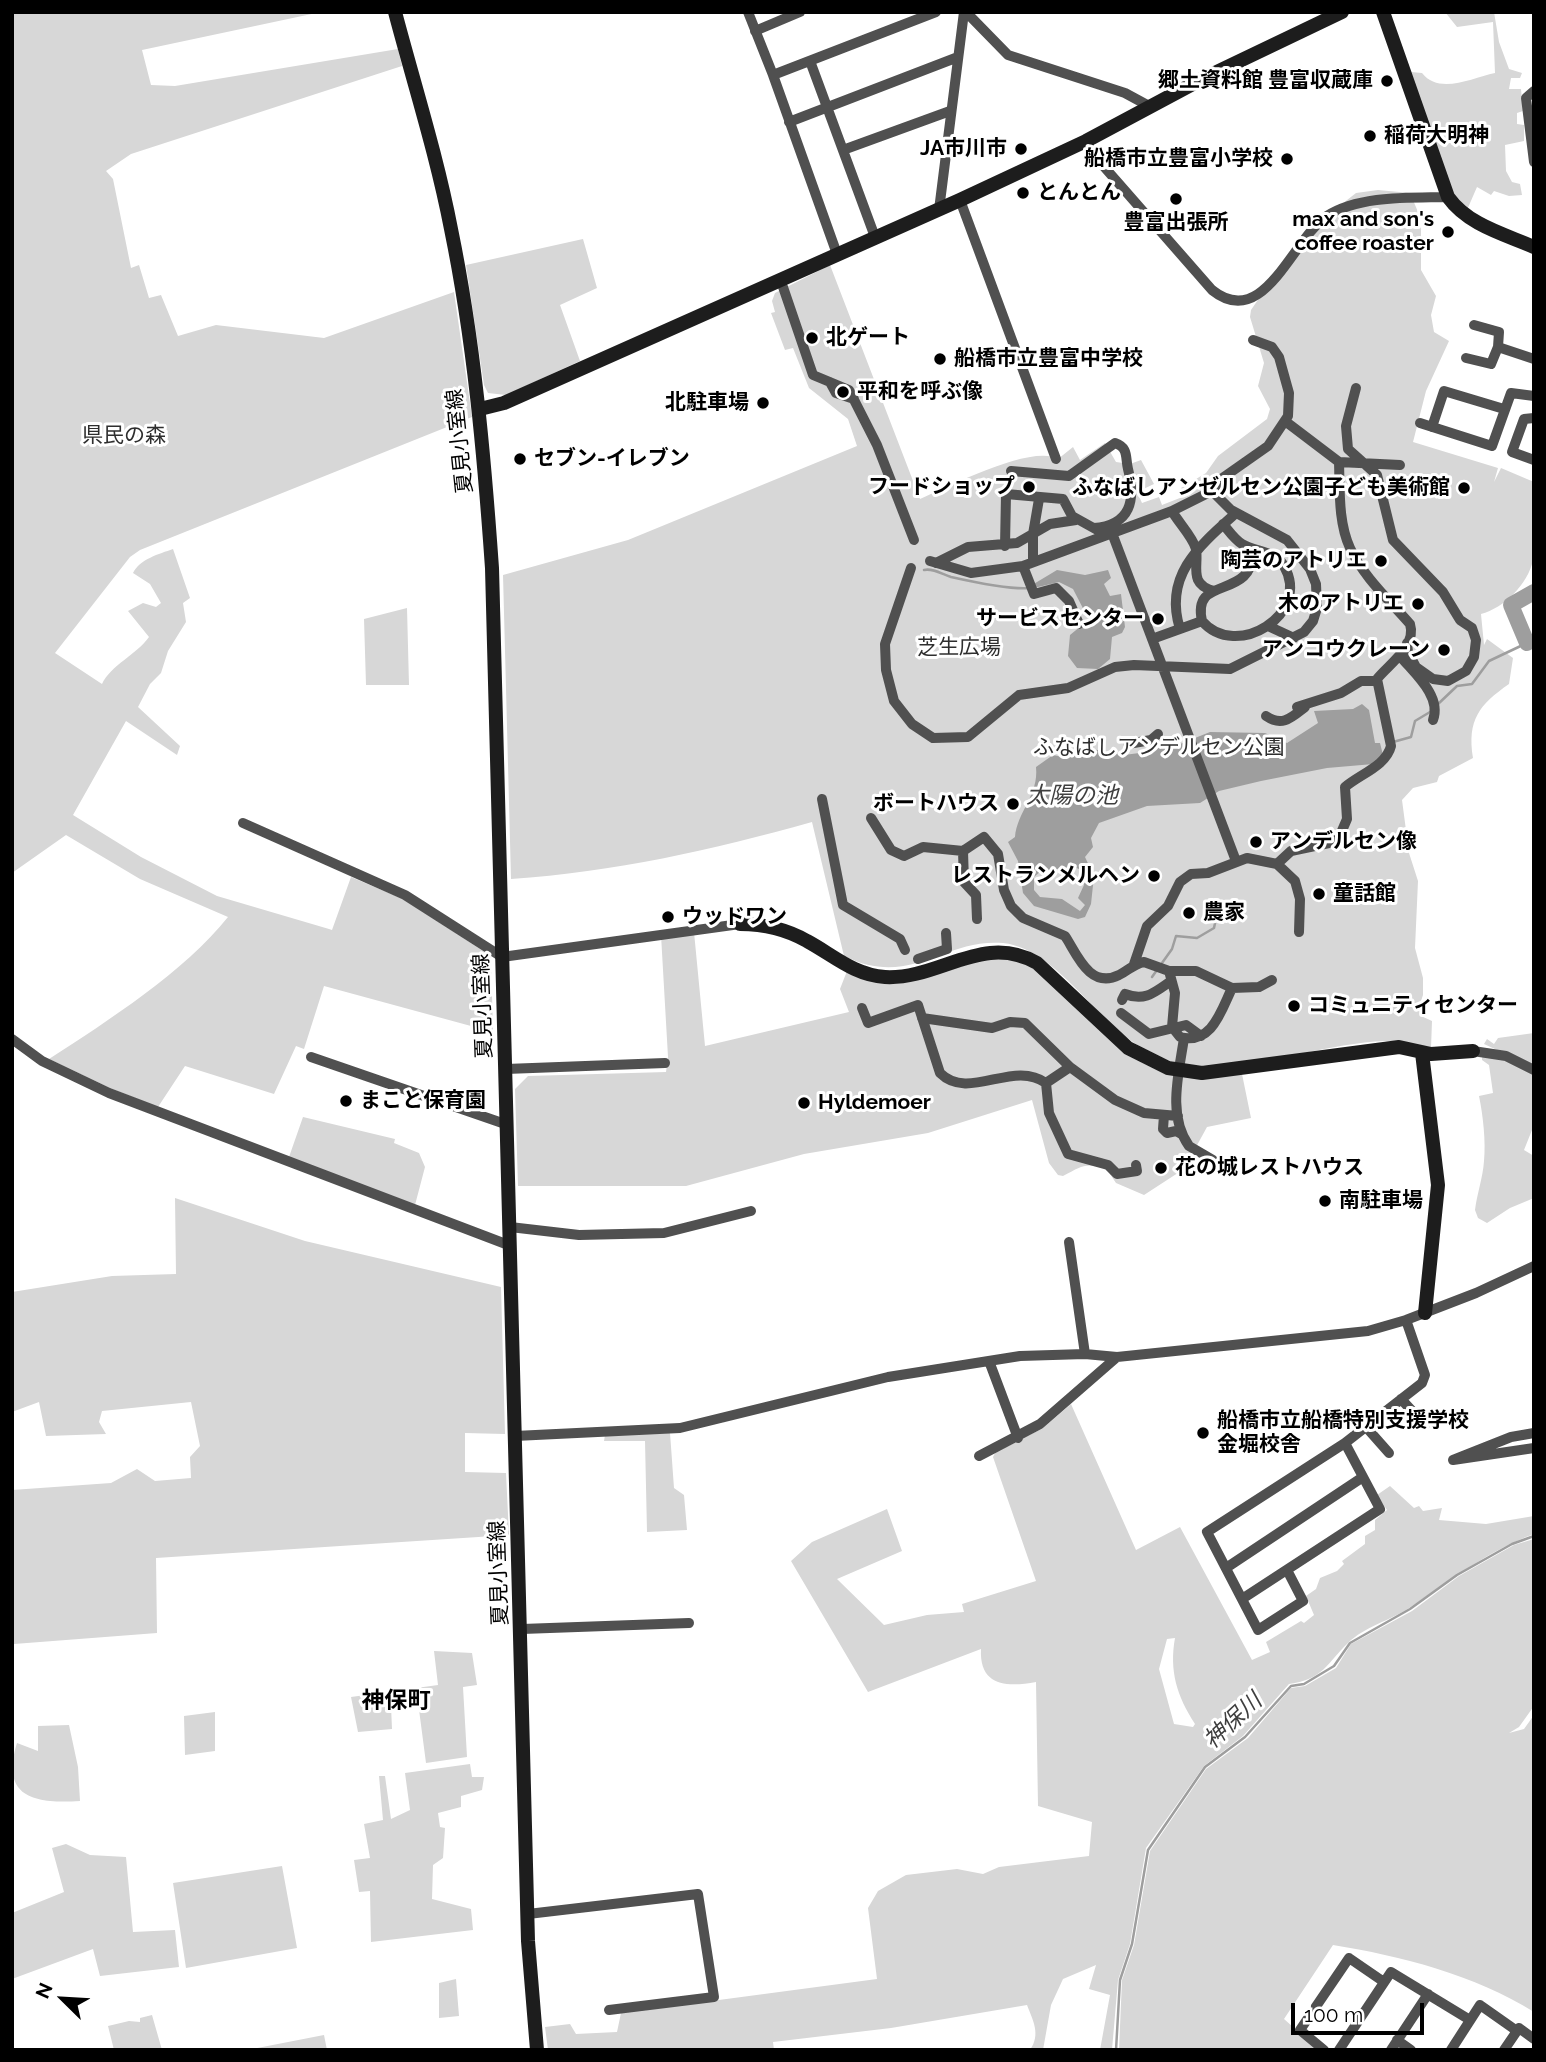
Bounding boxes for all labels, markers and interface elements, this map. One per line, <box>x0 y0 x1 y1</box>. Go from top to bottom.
place label: 郷土資料館 豊富収蔵庫 <box>1158 68 1373 94</box>
marker: 郷土資料館 豊富収蔵庫 <box>1379 73 1395 89</box>
place label: 稲荷大明神 <box>1384 123 1489 149</box>
marker: 稲荷大明神 <box>1362 128 1378 144</box>
place label: JA市川市 <box>920 136 1007 162</box>
marker: JA市川市 <box>1013 141 1029 157</box>
place label: 船橋市立豊富小学校 <box>1084 146 1273 172</box>
marker: 船橋市立豊富小学校 <box>1279 151 1295 167</box>
place label: とんとん <box>1037 180 1121 206</box>
marker: とんとん <box>1015 185 1031 201</box>
marker: 豊富出張所 <box>1168 191 1184 207</box>
place label: max and son's coffee roaster <box>1292 207 1434 257</box>
place label: 豊富出張所 <box>1124 210 1228 236</box>
marker: max and son's coffee roaster <box>1440 224 1456 240</box>
place label: 北ゲート <box>826 325 910 351</box>
marker: 北ゲート <box>804 330 820 346</box>
place label: 船橋市立豊富中学校 <box>954 346 1143 372</box>
marker: 船橋市立豊富中学校 <box>932 351 948 367</box>
place label: 平和を呼ぶ像 <box>857 379 983 405</box>
marker: 平和を呼ぶ像 <box>835 384 851 400</box>
street label: 夏見小室線 <box>442 387 478 495</box>
place label: 北駐車場 <box>665 390 749 416</box>
marker: 北駐車場 <box>755 395 771 411</box>
park label: 県民の森 <box>82 423 166 449</box>
place label: セブン-イレブン <box>534 446 690 472</box>
marker: セブン-イレブン <box>512 451 528 467</box>
place label: フードショップ <box>868 474 1015 500</box>
place label: ふなばしアンゼルセン公園子ども美術館 <box>1072 475 1450 501</box>
marker: フードショップ <box>1021 479 1037 495</box>
marker: ふなばしアンゼルセン公園子ども美術館 <box>1456 480 1472 496</box>
place label: 陶芸のアトリエ <box>1220 548 1367 574</box>
marker: 陶芸のアトリエ <box>1373 553 1389 569</box>
place label: 木のアトリエ <box>1278 591 1404 617</box>
marker: 木のアトリエ <box>1410 596 1426 612</box>
place label: サービスセンター <box>976 606 1144 632</box>
marker: サービスセンター <box>1150 611 1166 627</box>
park label: 芝生広場 <box>917 635 1001 661</box>
place label: アンコウクレーン <box>1262 637 1430 663</box>
marker: アンコウクレーン <box>1436 642 1452 658</box>
park label: ふなばしアンデルセン公園 <box>1033 735 1285 761</box>
water label: 太陽の池 <box>1026 782 1118 810</box>
place label: ボートハウス <box>873 791 999 817</box>
marker: ボートハウス <box>1005 796 1021 812</box>
place label: アンデルセン像 <box>1270 829 1417 855</box>
marker: アンデルセン像 <box>1248 834 1264 850</box>
place label: レストランメルヘン <box>951 863 1140 889</box>
marker: レストランメルヘン <box>1146 868 1162 884</box>
place label: 童話館 <box>1333 881 1396 907</box>
marker: 童話館 <box>1311 886 1327 902</box>
place label: 農家 <box>1203 900 1245 926</box>
place label: ウッドワン <box>682 904 787 930</box>
marker: 農家 <box>1181 905 1197 921</box>
marker: ウッドワン <box>660 909 676 925</box>
street label: 夏見小室線 <box>469 953 497 1059</box>
place label: コミュニティセンター <box>1308 993 1518 1019</box>
marker: コミュニティセンター <box>1286 998 1302 1014</box>
place label: まこと保育園 <box>360 1088 486 1114</box>
place label: Hyldemoer <box>818 1090 931 1116</box>
marker: まこと保育園 <box>338 1093 354 1109</box>
marker: Hyldemoer <box>796 1095 812 1111</box>
place label: 花の城レストハウス <box>1175 1155 1364 1181</box>
marker: 花の城レストハウス <box>1153 1160 1169 1176</box>
place label: 南駐車場 <box>1339 1188 1423 1214</box>
marker: 南駐車場 <box>1317 1193 1333 1209</box>
place label: 船橋市立船橋特別支援学校 金堀校舎 <box>1217 1408 1469 1458</box>
marker: 船橋市立船橋特別支援学校 金堀校舎 <box>1195 1425 1211 1441</box>
street label: 夏見小室線 <box>485 1520 513 1626</box>
district label: 神保町 <box>362 1687 430 1715</box>
water label: 神保川 <box>1198 1687 1268 1755</box>
north arrow <box>28 1964 98 2034</box>
text: N <box>31 1979 57 2002</box>
scale bar <box>1294 1988 1427 2032</box>
text: 100 m <box>1304 2002 1363 2027</box>

